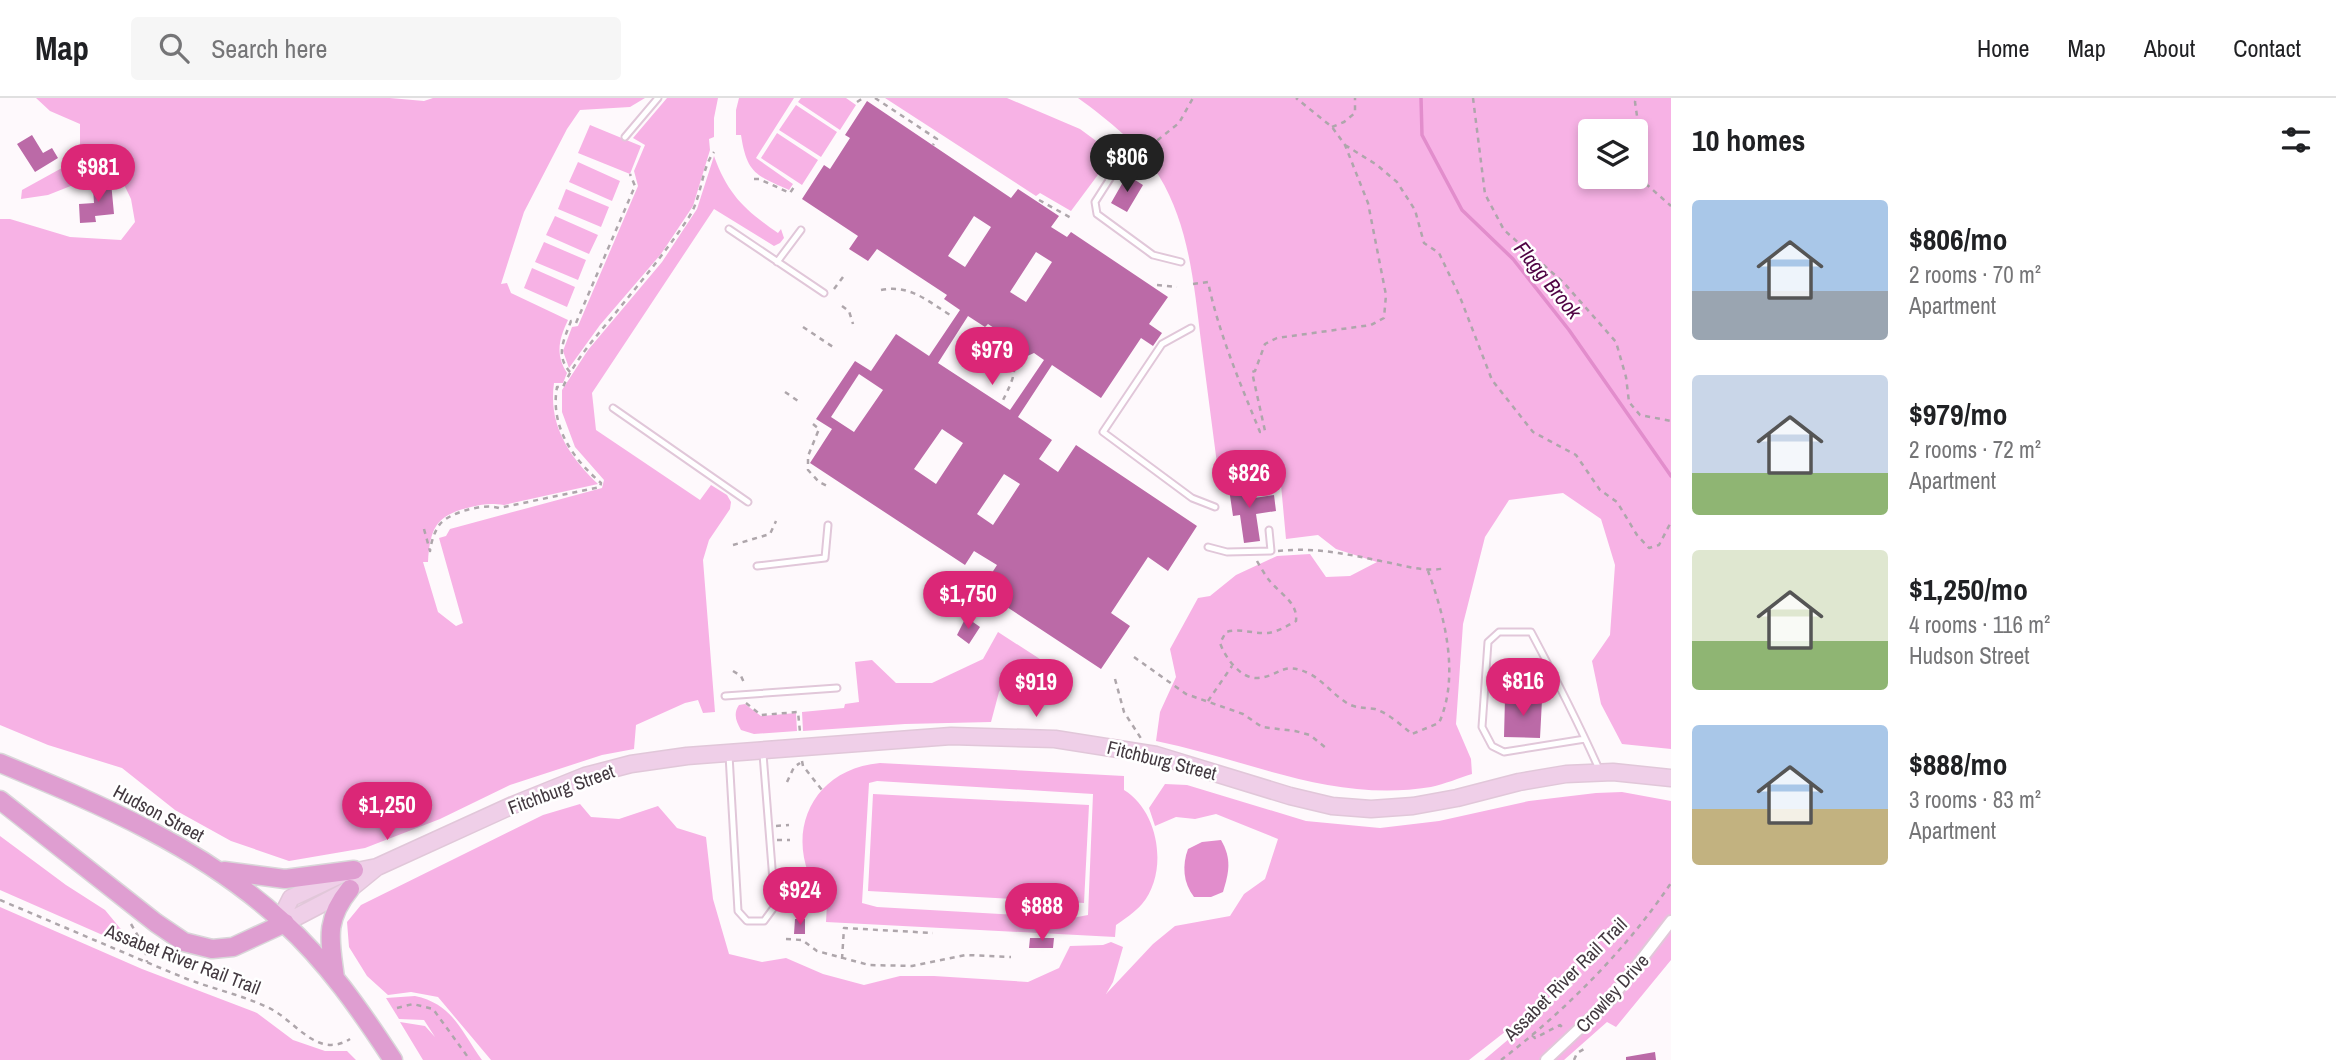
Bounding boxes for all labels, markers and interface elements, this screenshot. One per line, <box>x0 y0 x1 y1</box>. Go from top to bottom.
search box <box>131 17 621 80</box>
text: Map <box>35 26 89 70</box>
icon: search <box>155 29 193 67</box>
text: Search here <box>211 31 327 66</box>
text: Home <box>1977 32 2029 64</box>
text: Map <box>2067 32 2106 64</box>
text: About <box>2144 32 2195 64</box>
text: Contact <box>2233 32 2301 64</box>
map controls <box>1578 119 1648 189</box>
button: layers <box>1578 119 1648 189</box>
text: 10 homes <box>1692 120 1806 160</box>
icon: filters <box>2277 121 2315 159</box>
pin: $806 <box>1086 134 1168 194</box>
text: $806 <box>1106 141 1148 172</box>
pin: $981 <box>57 144 139 204</box>
text: $981 <box>77 151 119 182</box>
text: $806/mo <box>1909 219 2007 259</box>
icon: home <box>1748 228 1832 312</box>
water label: Flagg Brook <box>1508 235 1589 326</box>
text: 2 rooms · 70 m² <box>1909 259 2041 290</box>
text: Apartment <box>1909 290 1996 321</box>
pin: $979 <box>951 328 1033 387</box>
text: $979 <box>971 334 1013 365</box>
text: $979/mo <box>1909 394 2007 434</box>
icon: home <box>1748 403 1832 487</box>
text: 2 rooms · 72 m² <box>1909 434 2041 465</box>
pin: $826 <box>1208 450 1290 510</box>
text: $826 <box>1228 457 1270 488</box>
text: Apartment <box>1909 465 1996 496</box>
text: $1,250/mo <box>1909 569 2028 609</box>
pin: $1,750 <box>911 572 1025 631</box>
text: $1,750 <box>939 578 997 609</box>
icon: home <box>1748 578 1832 662</box>
text: 4 rooms · 116 m² <box>1909 609 2050 640</box>
text: Hudson Street <box>1909 640 2030 671</box>
pin: $816 <box>1482 658 1564 718</box>
pin: $919 <box>995 660 1077 719</box>
text: $816 <box>1502 665 1544 696</box>
text: $919 <box>1015 666 1057 697</box>
street label: Fitchburg Street <box>1105 734 1220 786</box>
text: $888/mo <box>1909 744 2007 784</box>
icon: home <box>1748 753 1832 837</box>
street label: Fitchburg Street <box>504 757 619 820</box>
street label: Hudson Street <box>109 778 210 848</box>
pin: $1,250 <box>330 782 444 842</box>
text: 3 rooms · 83 m² <box>1909 784 2041 815</box>
text: $1,250 <box>358 789 416 820</box>
text: Apartment <box>1909 815 1996 846</box>
pin: $924 <box>759 868 841 927</box>
text: $924 <box>779 874 821 905</box>
pin: $888 <box>1001 884 1083 943</box>
text: $888 <box>1021 890 1063 921</box>
street label: Assabet River Rail Trail <box>1497 912 1632 1047</box>
street label: Assabet River Rail Trail <box>101 917 264 1001</box>
street label: Crowley Drive <box>1570 948 1654 1038</box>

